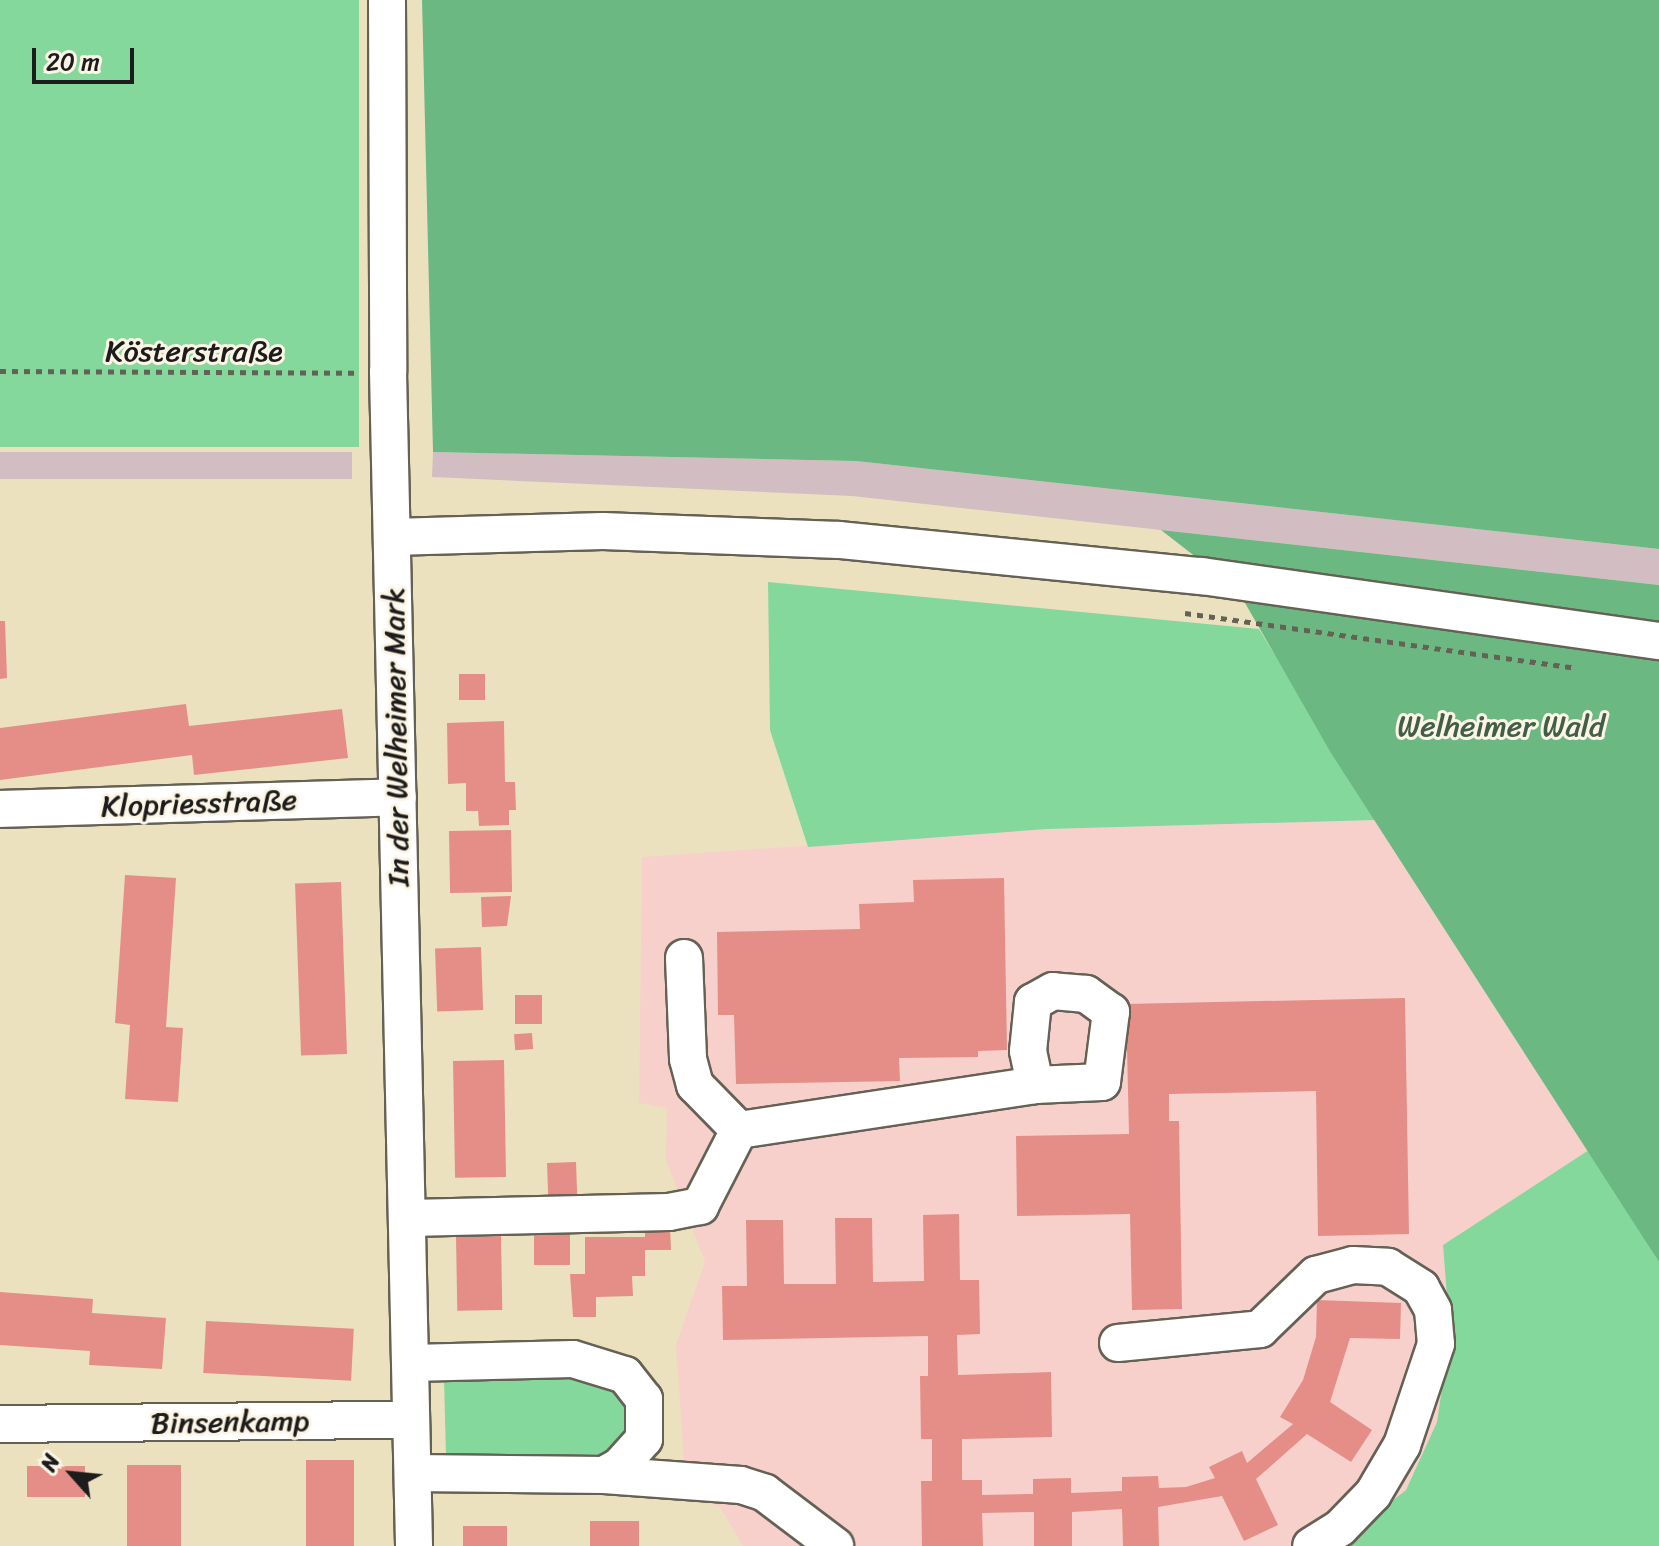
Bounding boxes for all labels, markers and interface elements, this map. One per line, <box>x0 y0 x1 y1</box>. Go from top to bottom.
scale bar <box>36 32 138 82</box>
text: 20 m <box>46 41 100 83</box>
street label: Kösterstraße <box>105 333 283 369</box>
street label: In der Welheimer Mark <box>375 587 417 887</box>
park label: Welheimer Wald <box>1397 708 1605 744</box>
street label: Klopriesstraße <box>100 782 298 824</box>
street label: Binsenkamp <box>150 1403 310 1441</box>
north arrow <box>32 1434 112 1514</box>
text: N <box>29 1447 71 1479</box>

